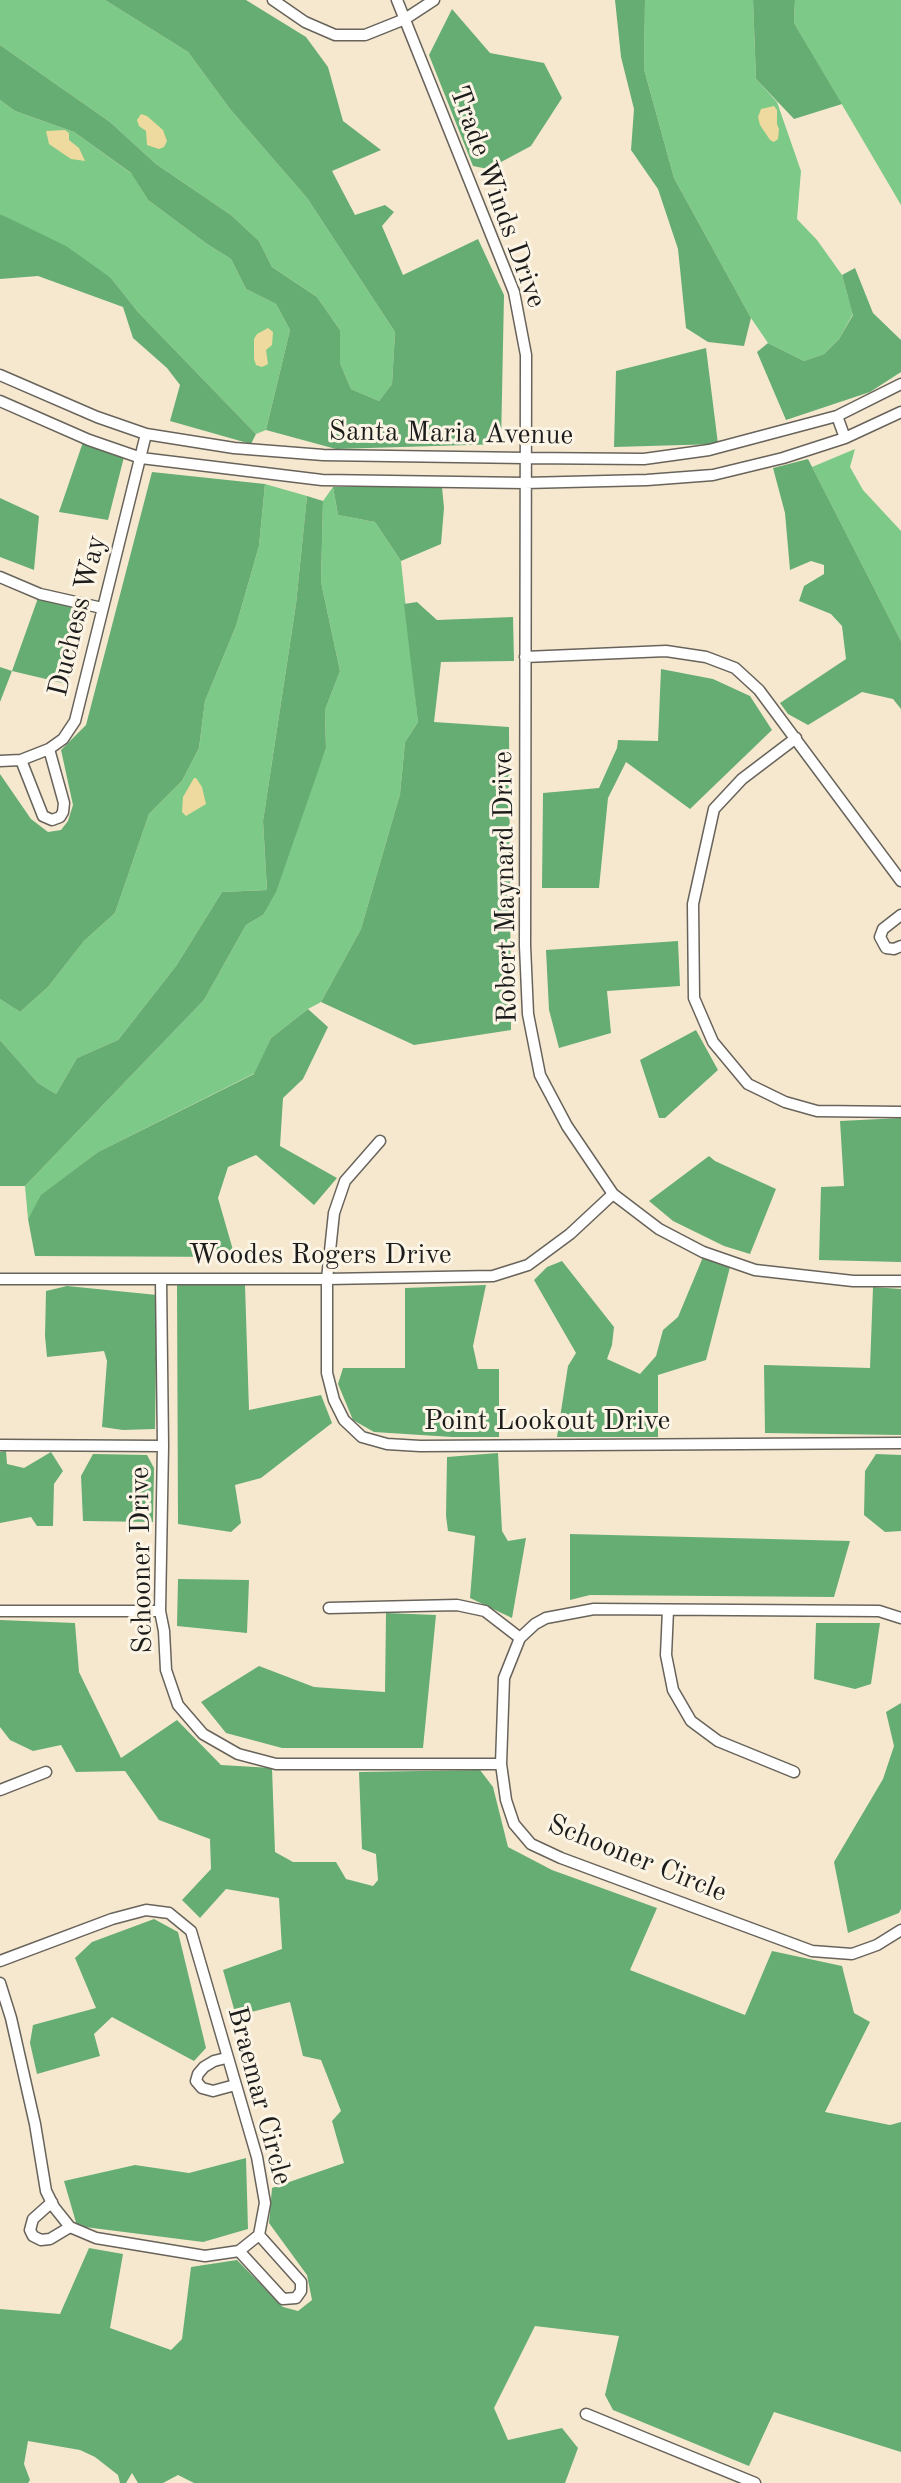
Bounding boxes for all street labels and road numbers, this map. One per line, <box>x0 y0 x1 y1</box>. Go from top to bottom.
street label: Trade Winds Drive <box>441 81 553 313</box>
street label: Santa Maria Avenue <box>328 415 574 453</box>
street label: Duchess Way <box>42 532 114 700</box>
street label: Robert Maynard Drive <box>487 751 525 1023</box>
street label: Woodes Rogers Drive <box>188 1239 452 1273</box>
street label: Point Lookout Drive <box>424 1405 670 1439</box>
street label: Schooner Drive <box>124 1466 160 1654</box>
street label: Schooner Circle <box>542 1808 732 1910</box>
street label: Braemar Circle <box>219 2003 299 2189</box>

